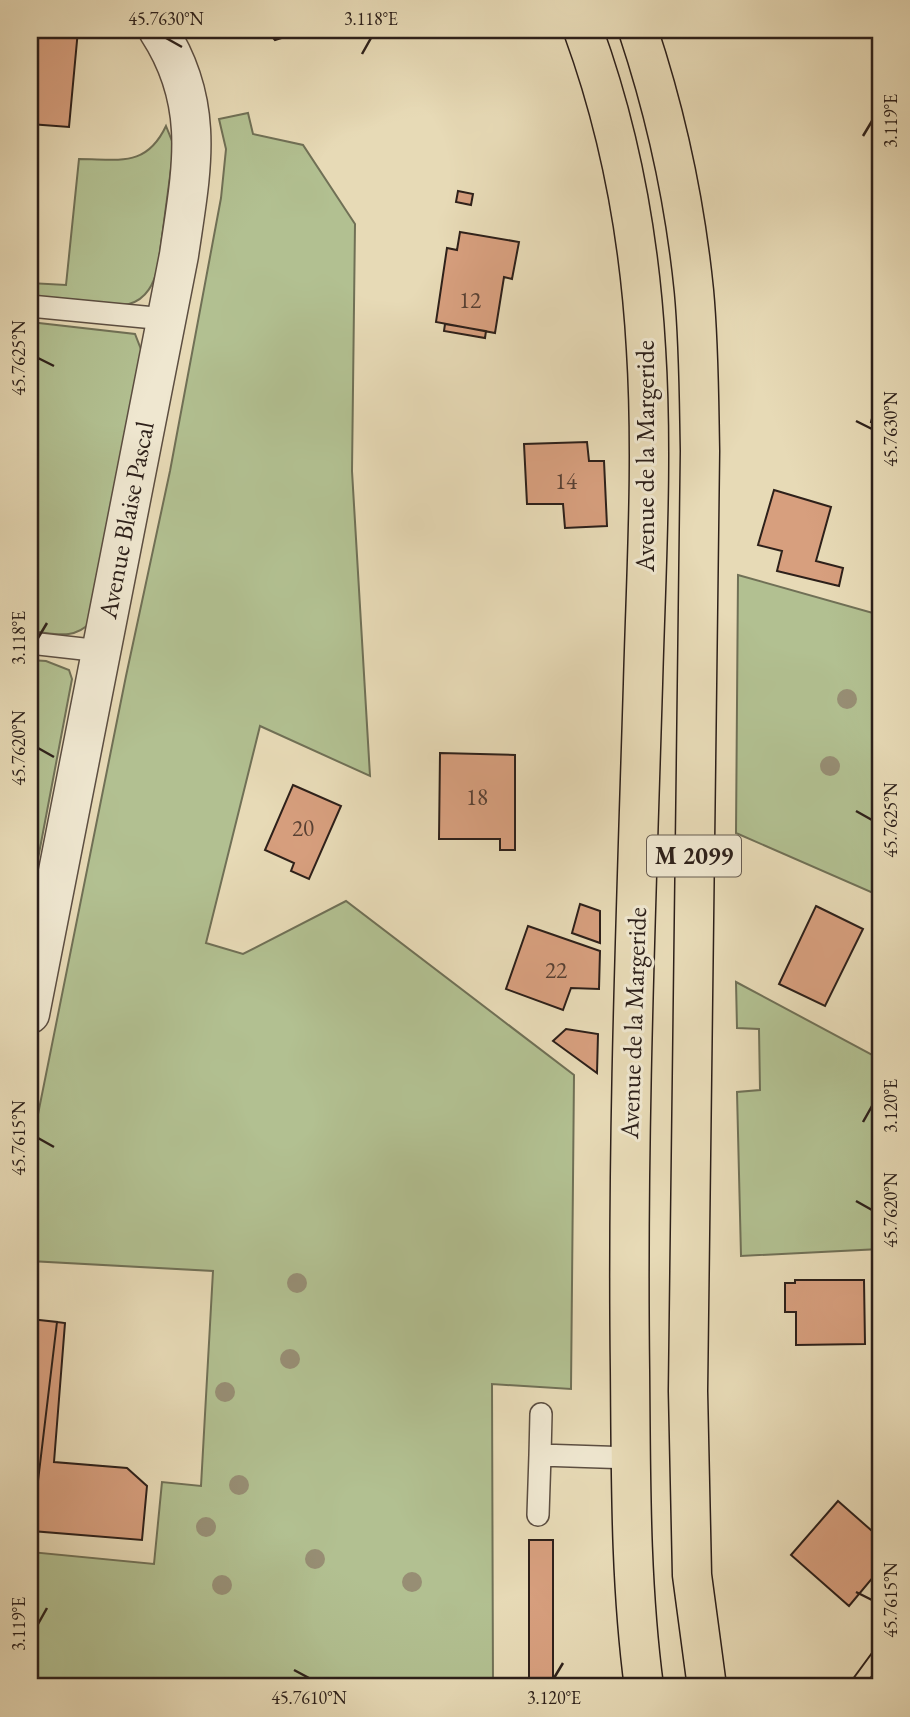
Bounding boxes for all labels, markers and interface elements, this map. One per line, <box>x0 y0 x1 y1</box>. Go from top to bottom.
text: 45.7630°N <box>128 7 204 30</box>
text: 3.118°E <box>344 7 398 30</box>
text: 3.119°E <box>879 94 902 148</box>
house number: 12 <box>459 285 481 315</box>
text: 45.7625°N <box>7 320 30 396</box>
street label: Avenue de la Margeride <box>628 340 662 573</box>
text: 45.7630°N <box>879 391 902 467</box>
street label: Avenue Blaise Pascal <box>90 418 162 623</box>
house number: 14 <box>555 466 578 496</box>
text: 3.118°E <box>7 611 30 665</box>
text: 45.7620°N <box>7 710 30 786</box>
house number: 18 <box>466 782 488 812</box>
text: 45.7625°N <box>879 782 902 858</box>
house number: 20 <box>292 813 314 843</box>
road number: M 2099 <box>647 836 741 876</box>
street label: Avenue de la Margeride <box>612 907 654 1140</box>
house number: 22 <box>545 955 567 985</box>
text: 3.120°E <box>879 1079 902 1133</box>
text: 45.7615°N <box>7 1100 30 1176</box>
text: 45.7620°N <box>879 1172 902 1248</box>
text: 45.7615°N <box>879 1562 902 1638</box>
text: 3.119°E <box>7 1597 30 1651</box>
text: 45.7610°N <box>271 1686 347 1709</box>
text: 3.120°E <box>527 1686 581 1709</box>

